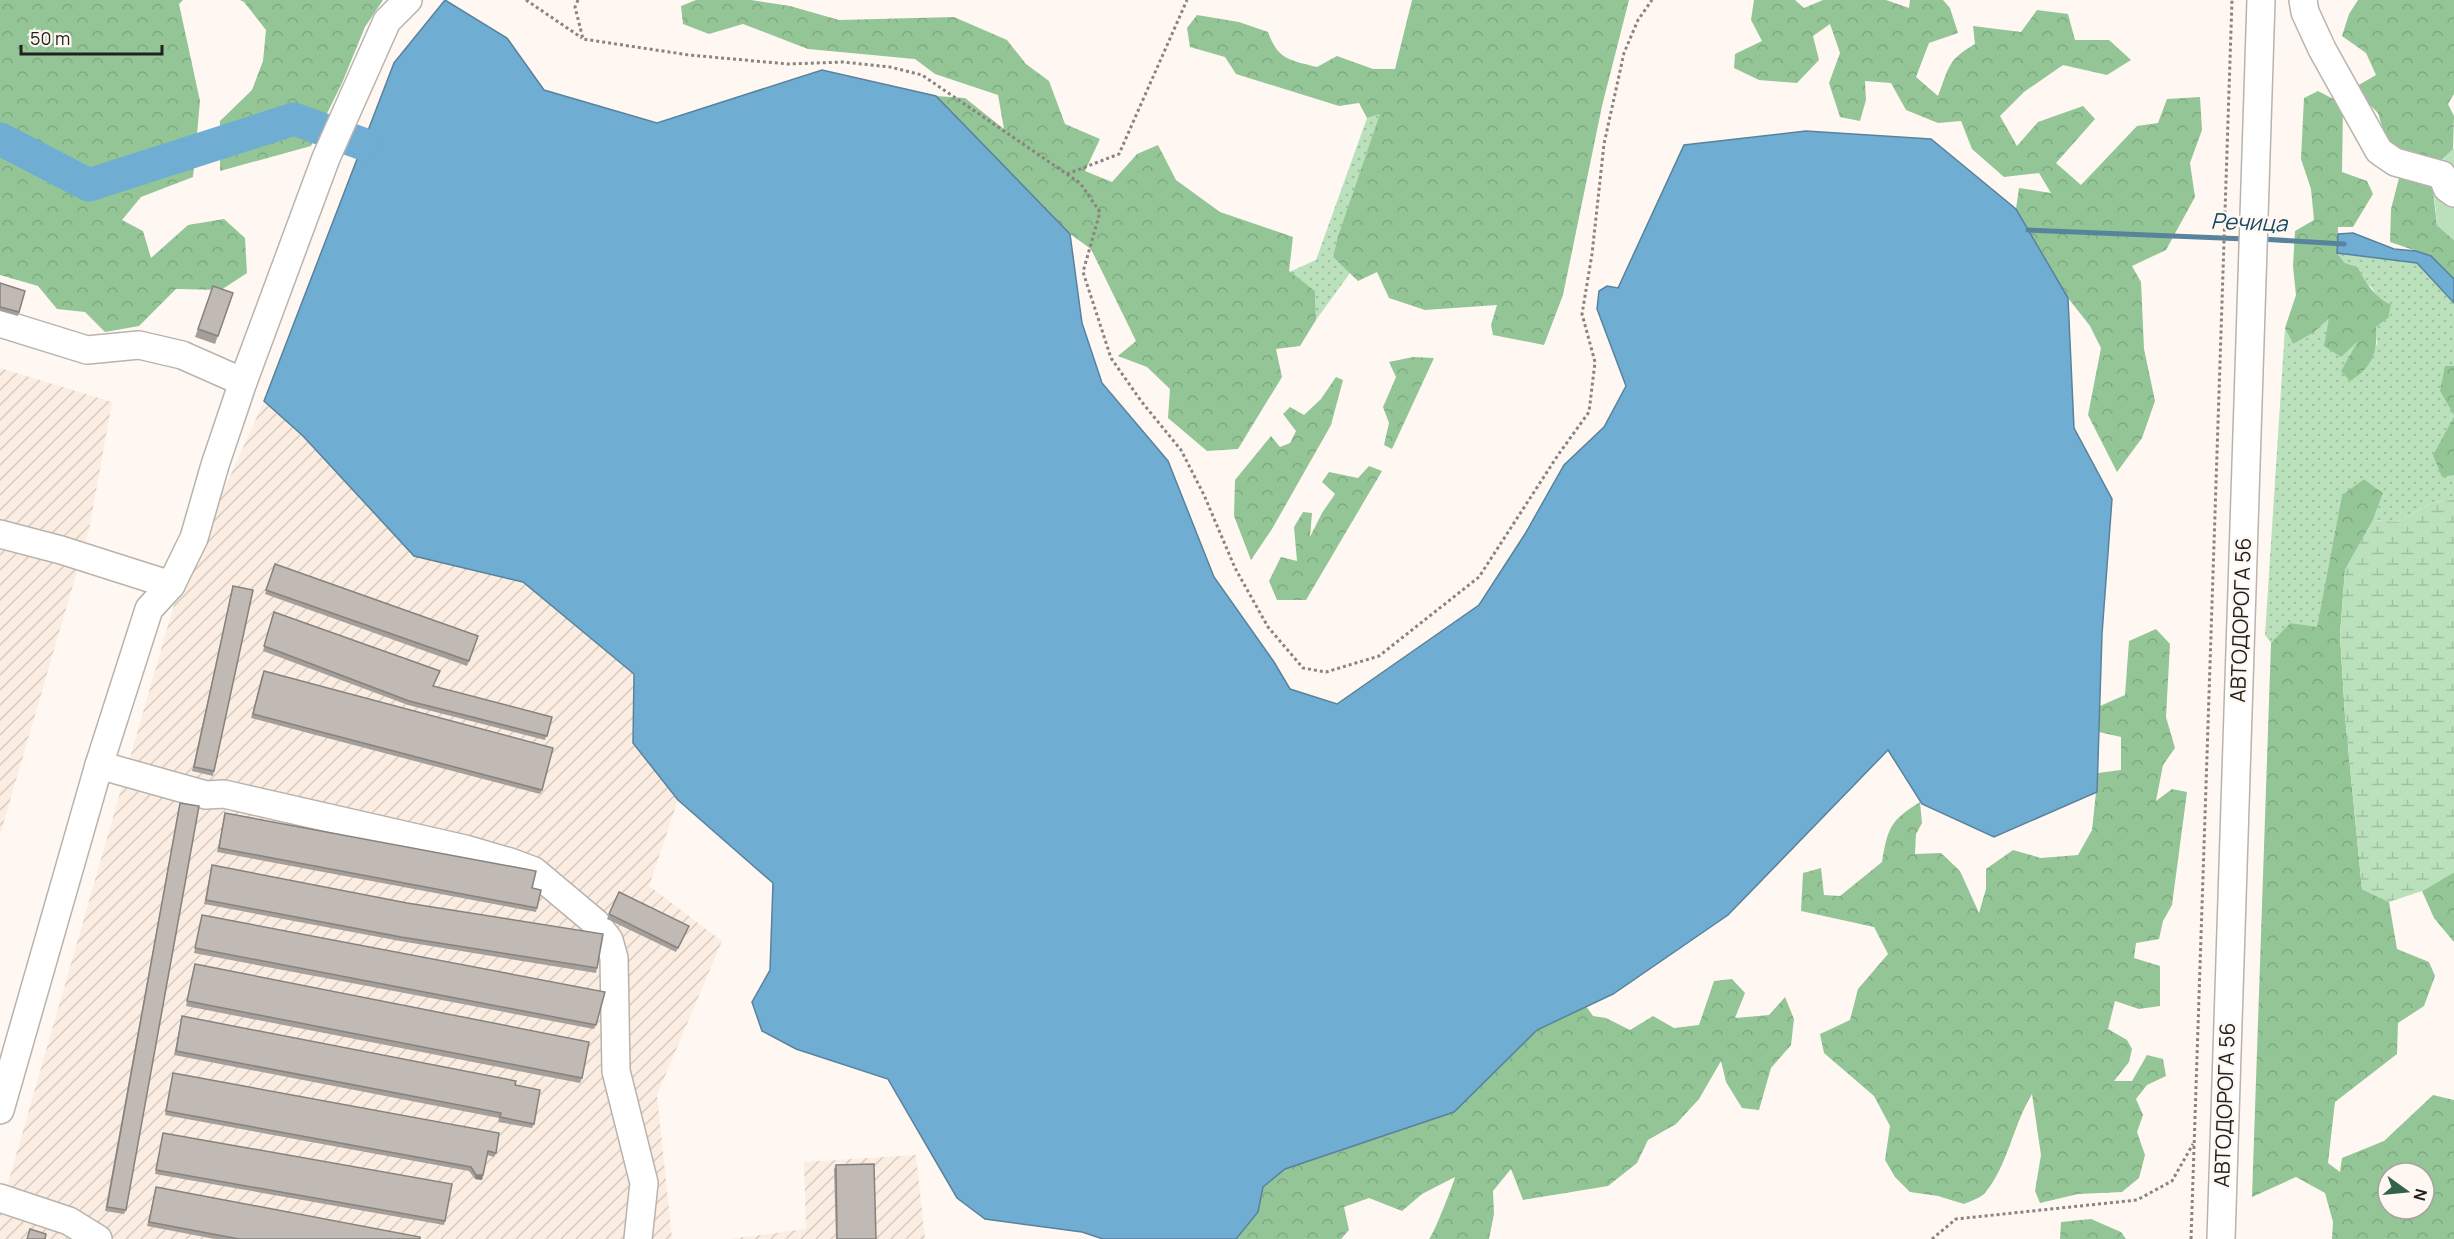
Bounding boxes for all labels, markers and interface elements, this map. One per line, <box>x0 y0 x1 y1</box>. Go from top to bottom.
scale bar <box>21 18 162 56</box>
text: 50 m <box>30 26 70 50</box>
water label: Речица <box>2210 206 2289 238</box>
street label: АВТОДОРОГА 56 <box>2223 537 2257 703</box>
street label: АВТОДОРОГА 56 <box>2207 1022 2241 1188</box>
north arrow <box>2376 1161 2436 1221</box>
text: N <box>2408 1186 2433 1203</box>

